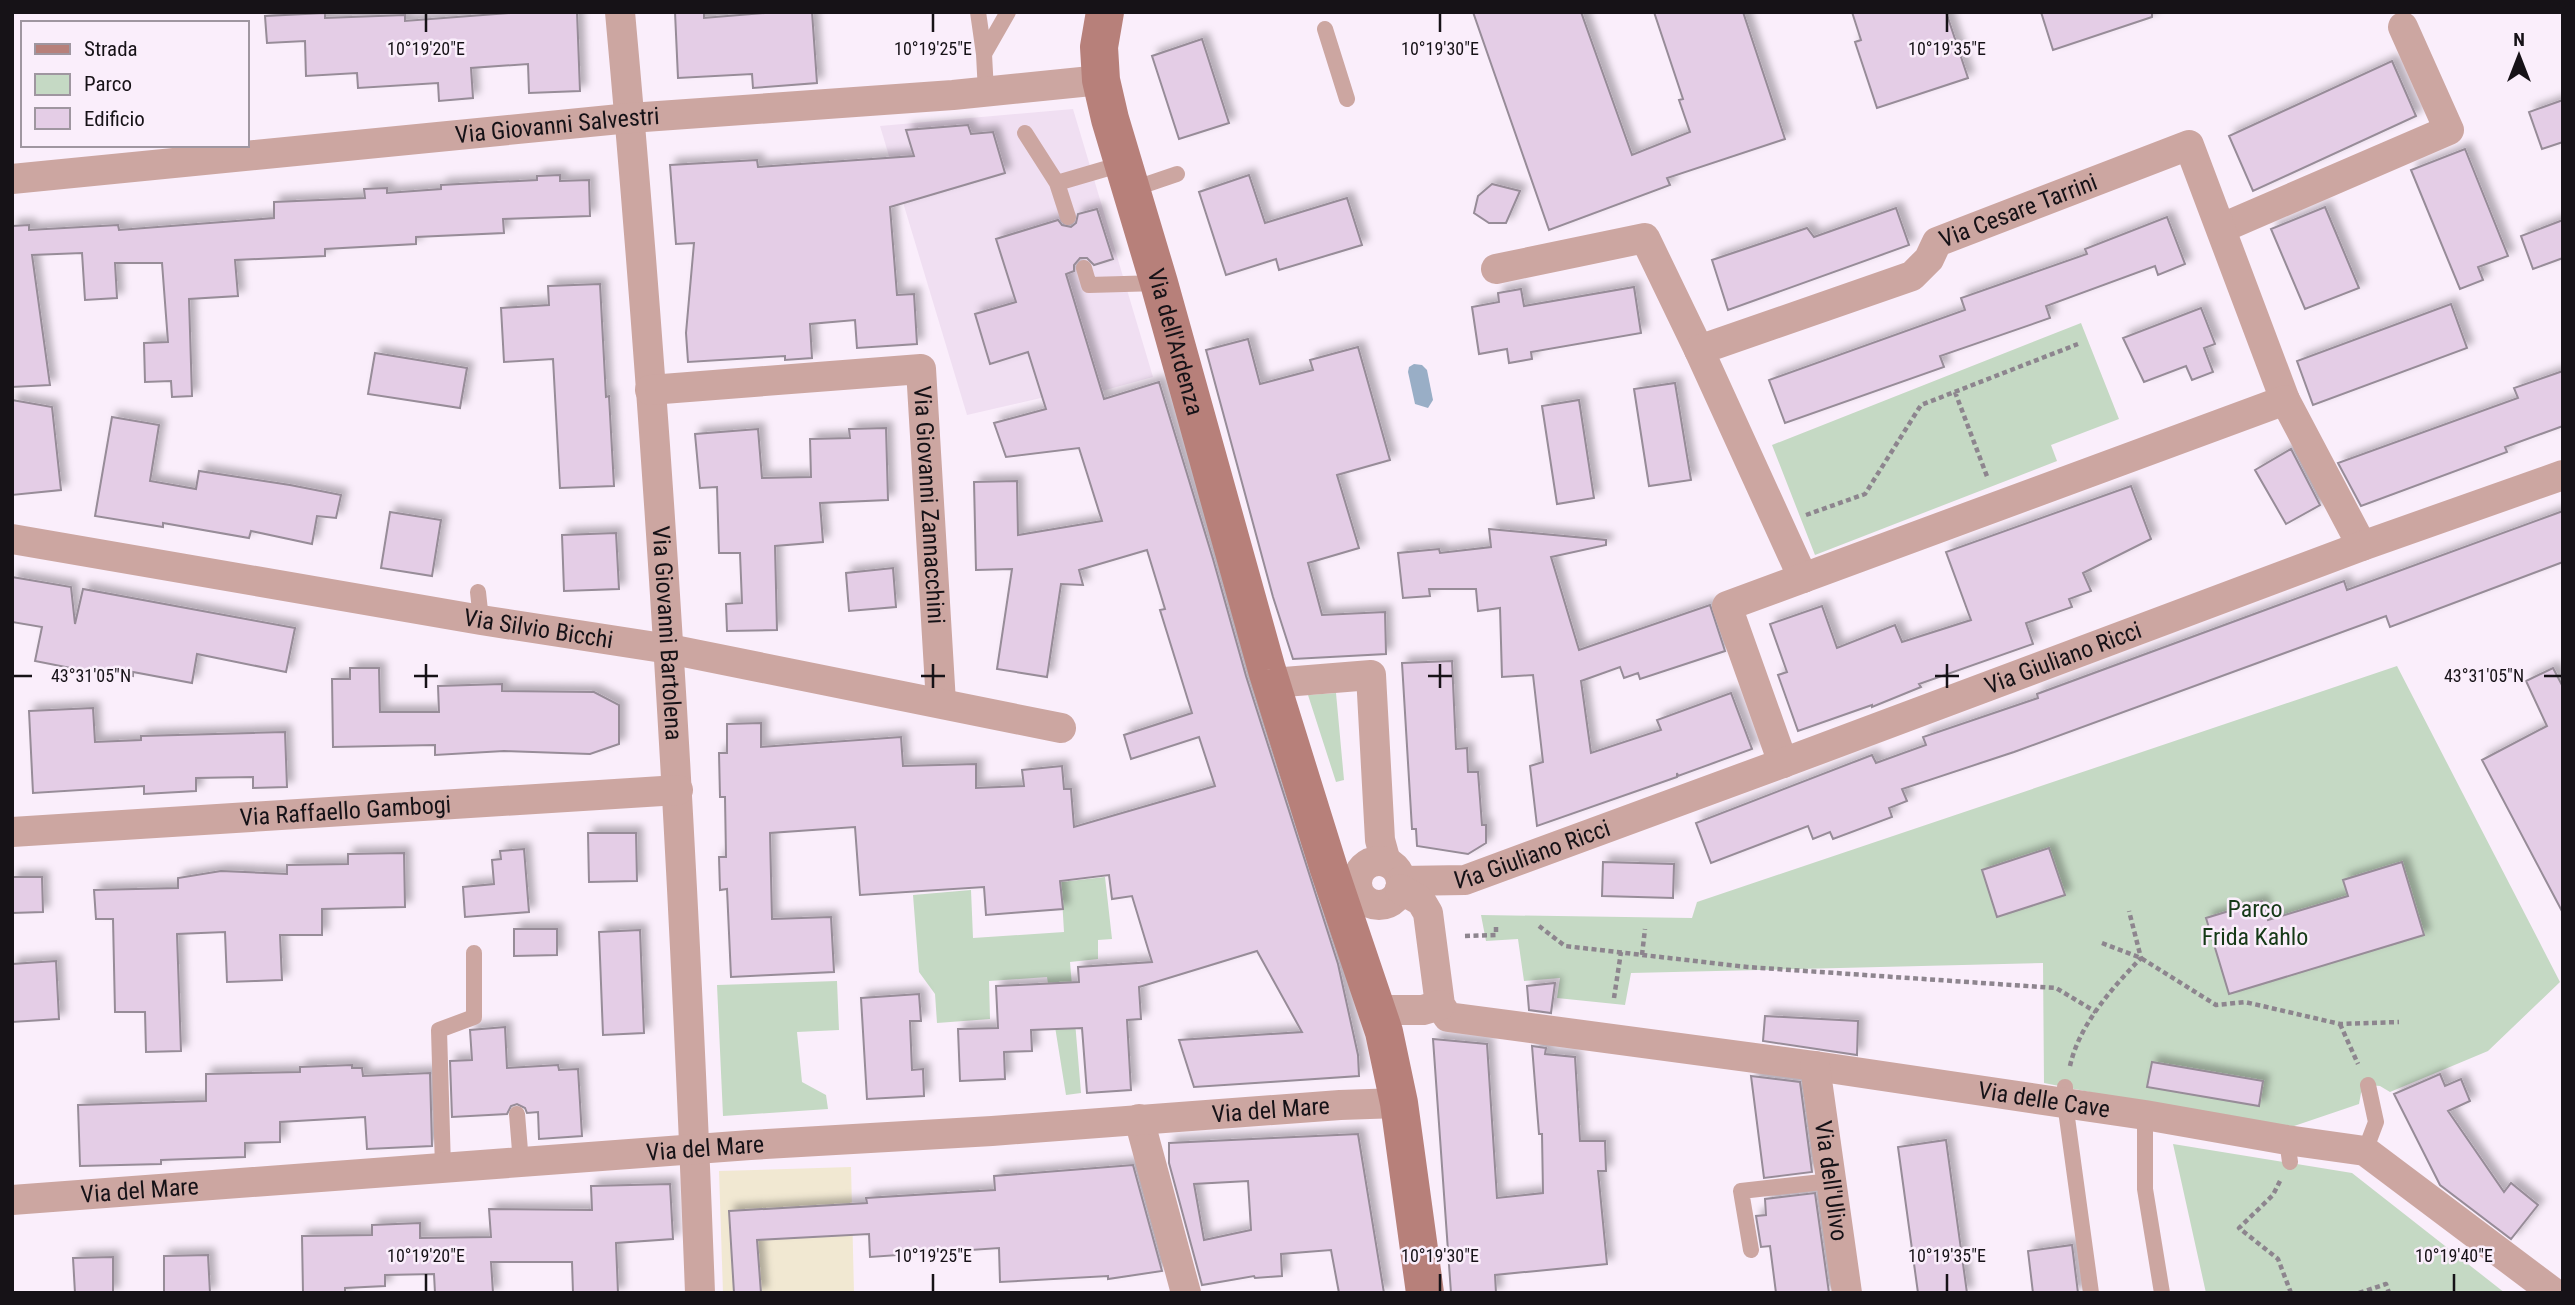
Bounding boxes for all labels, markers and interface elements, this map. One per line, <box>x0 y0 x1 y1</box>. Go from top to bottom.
legend <box>21 21 248 147</box>
north arrow <box>2484 21 2554 91</box>
text: N <box>2513 28 2525 51</box>
text: Strada <box>84 37 138 61</box>
text: 10°19'20"E <box>387 38 465 59</box>
text: 10°19'25"E <box>894 38 972 59</box>
text: 10°19'30"E <box>1401 38 1479 59</box>
text: 10°19'35"E <box>1908 38 1986 59</box>
text: Parco <box>84 72 132 96</box>
street label: Via Giovanni Salvestri <box>454 102 661 149</box>
text: Edificio <box>84 107 145 131</box>
street label: Via Cesare Tarrini <box>1935 168 2101 254</box>
street label: Via dell'Ardenza <box>1142 265 1209 418</box>
street label: Via Giovanni Zannacchini <box>908 385 950 625</box>
street label: Via Giovanni Bartolena <box>647 525 688 741</box>
street label: Via Silvio Bicchi <box>462 603 615 654</box>
street label: Via Giuliano Ricci <box>1981 616 2145 700</box>
text: 43°31'05"N <box>51 665 131 686</box>
text: 43°31'05"N <box>2444 665 2524 686</box>
street label: Via Raffaello Gambogi <box>239 790 452 832</box>
street label: Via Giuliano Ricci <box>1453 814 1614 894</box>
park label: Parco Frida Kahlo <box>2202 895 2308 951</box>
street label: Via delle Cave <box>1976 1076 2112 1124</box>
street label: Via del Mare <box>1211 1092 1331 1129</box>
street label: Via dell'Ulivo <box>1809 1119 1854 1243</box>
street label: Via del Mare <box>645 1130 765 1167</box>
street label: Via del Mare <box>80 1172 200 1209</box>
text: 10°19'20"E <box>387 1245 465 1266</box>
text: 10°19'25"E <box>894 1245 972 1266</box>
text: 10°19'30"E <box>1401 1245 1479 1266</box>
text: 10°19'35"E <box>1908 1245 1986 1266</box>
text: 10°19'40"E <box>2415 1245 2493 1266</box>

